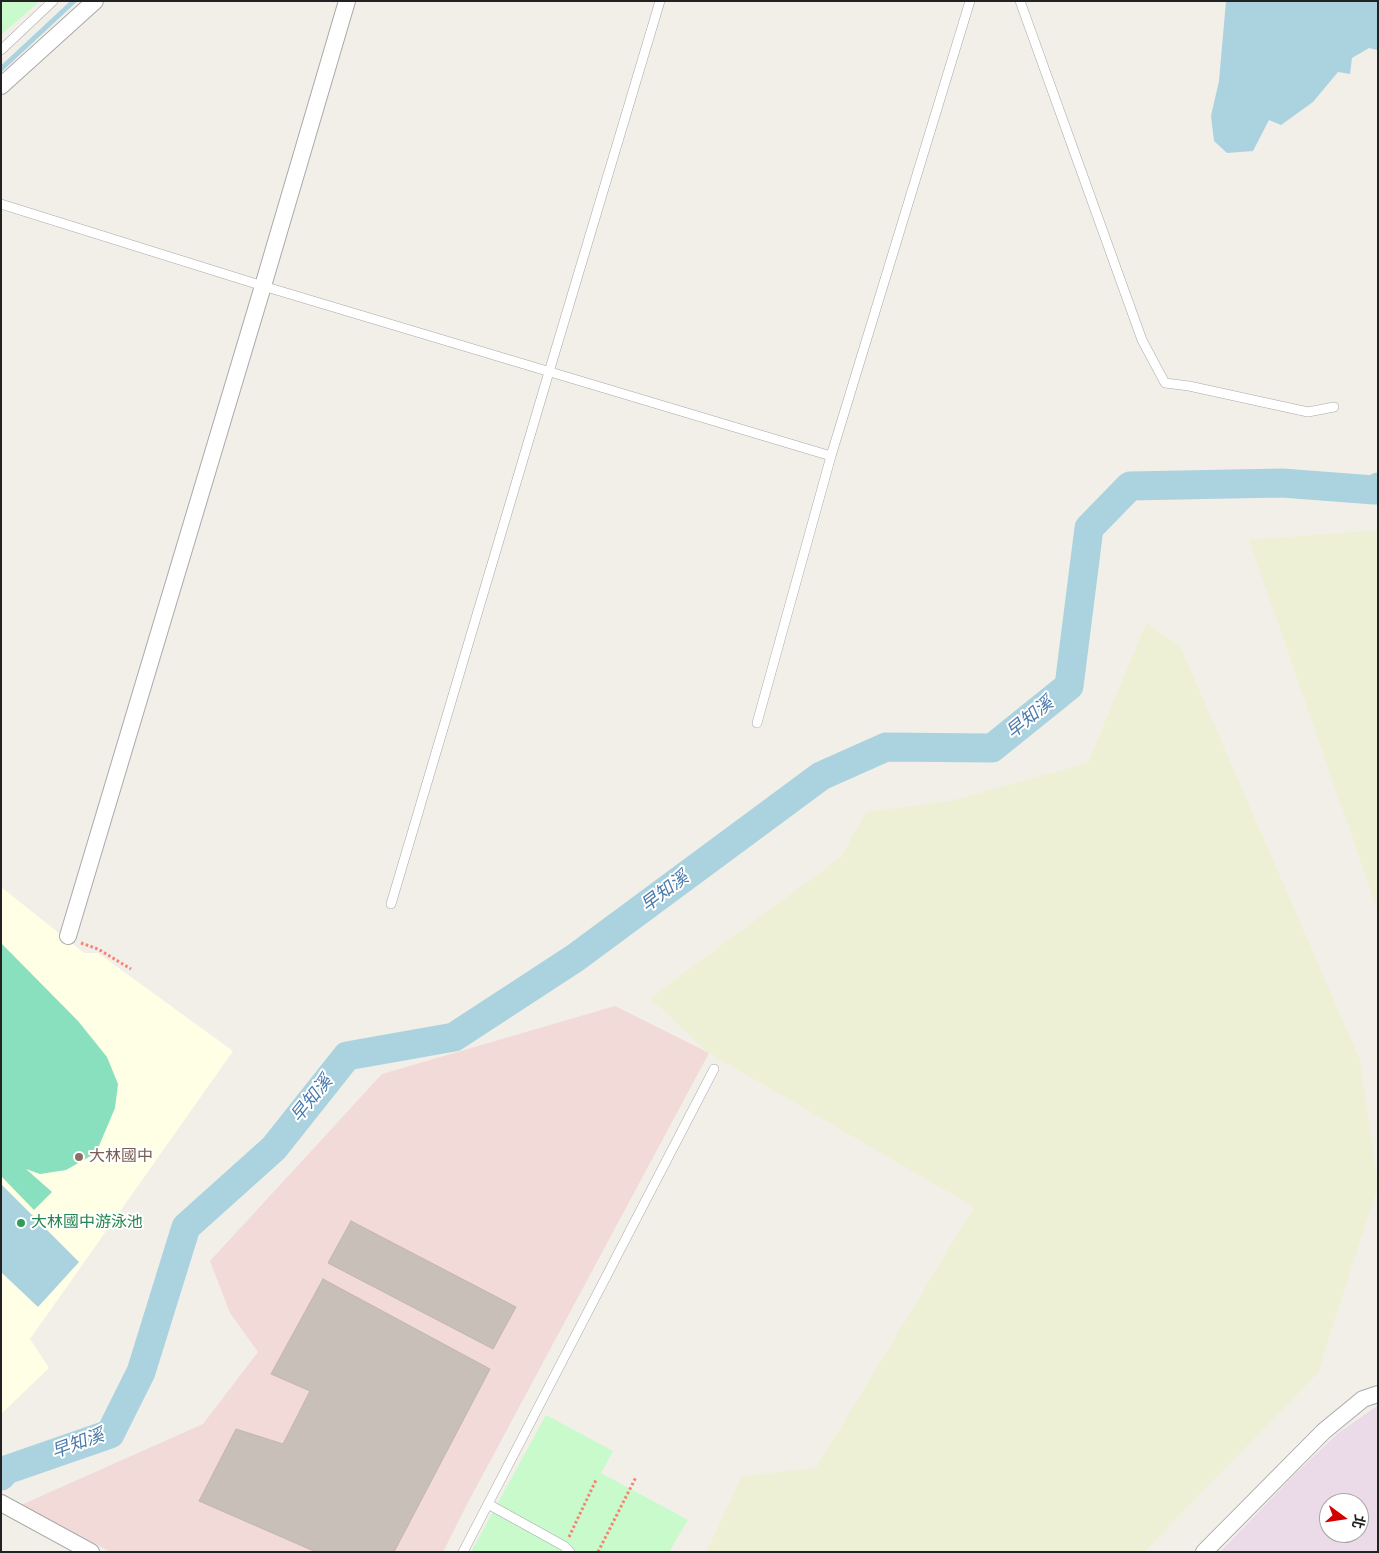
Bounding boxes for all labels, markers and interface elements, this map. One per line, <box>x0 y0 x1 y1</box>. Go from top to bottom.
water label: 早知溪 <box>1002 693 1058 743</box>
water label: 早知溪 <box>637 867 693 917</box>
water label: 早知溪 <box>287 1071 337 1127</box>
place label: 大林國中 <box>89 1147 153 1167</box>
marker: 大林國中 <box>73 1151 85 1163</box>
place label: 大林國中游泳池 <box>31 1213 143 1233</box>
marker: 大林國中游泳池 <box>15 1217 27 1229</box>
water label: 早知溪 <box>49 1425 107 1463</box>
north arrow <box>1319 1493 1369 1543</box>
text: 北 <box>1348 1513 1368 1530</box>

